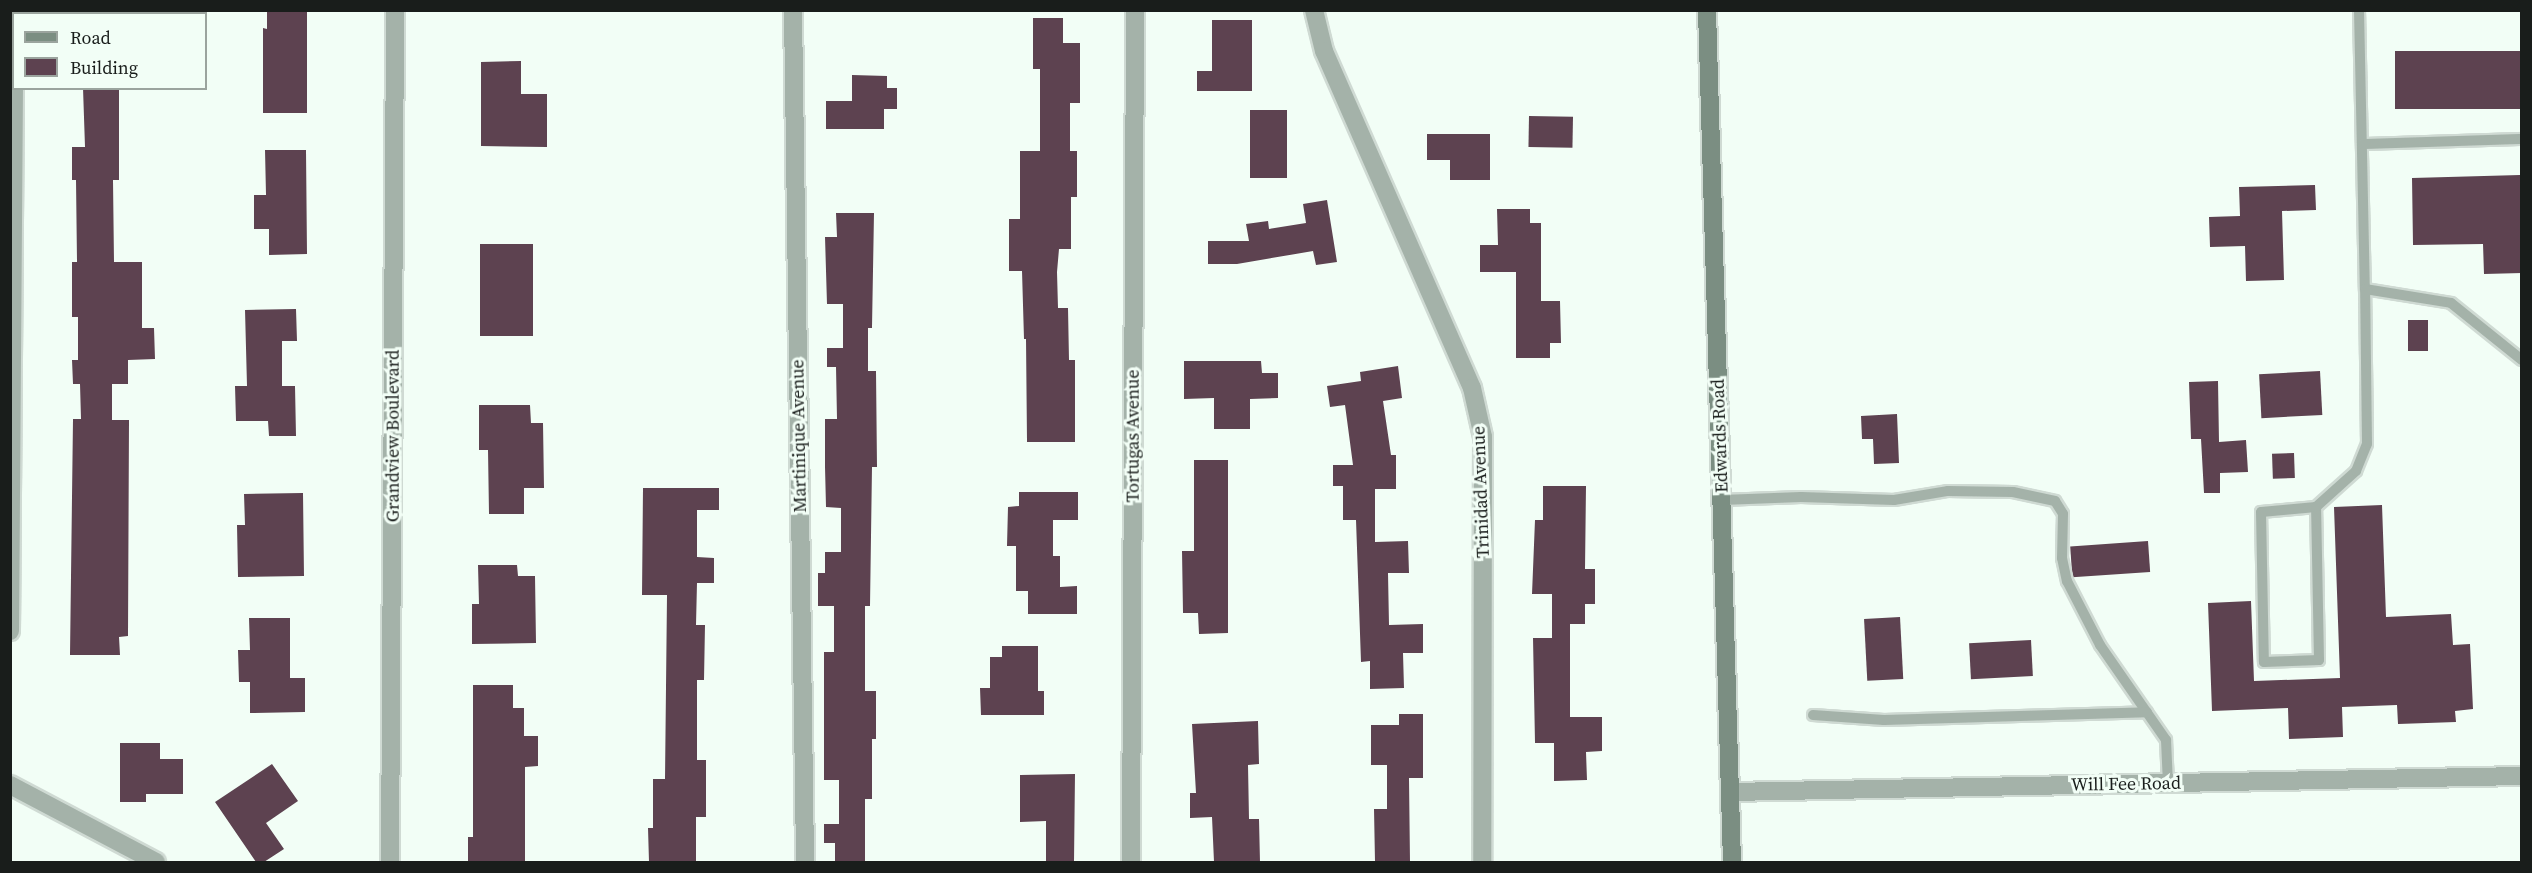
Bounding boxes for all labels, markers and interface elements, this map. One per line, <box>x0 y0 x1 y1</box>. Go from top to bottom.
legend <box>12 12 207 90</box>
text: Road <box>70 25 111 50</box>
text: Building <box>70 55 138 80</box>
street label: Grandview Boulevard <box>382 350 404 522</box>
street label: Martinique Avenue <box>787 359 811 513</box>
street label: Tortugas Avenue <box>1122 370 1144 502</box>
street label: Edwards Road <box>1707 379 1733 493</box>
street label: Trinidad Avenue <box>1468 426 1494 558</box>
street label: Will Fee Road <box>2071 772 2181 796</box>

